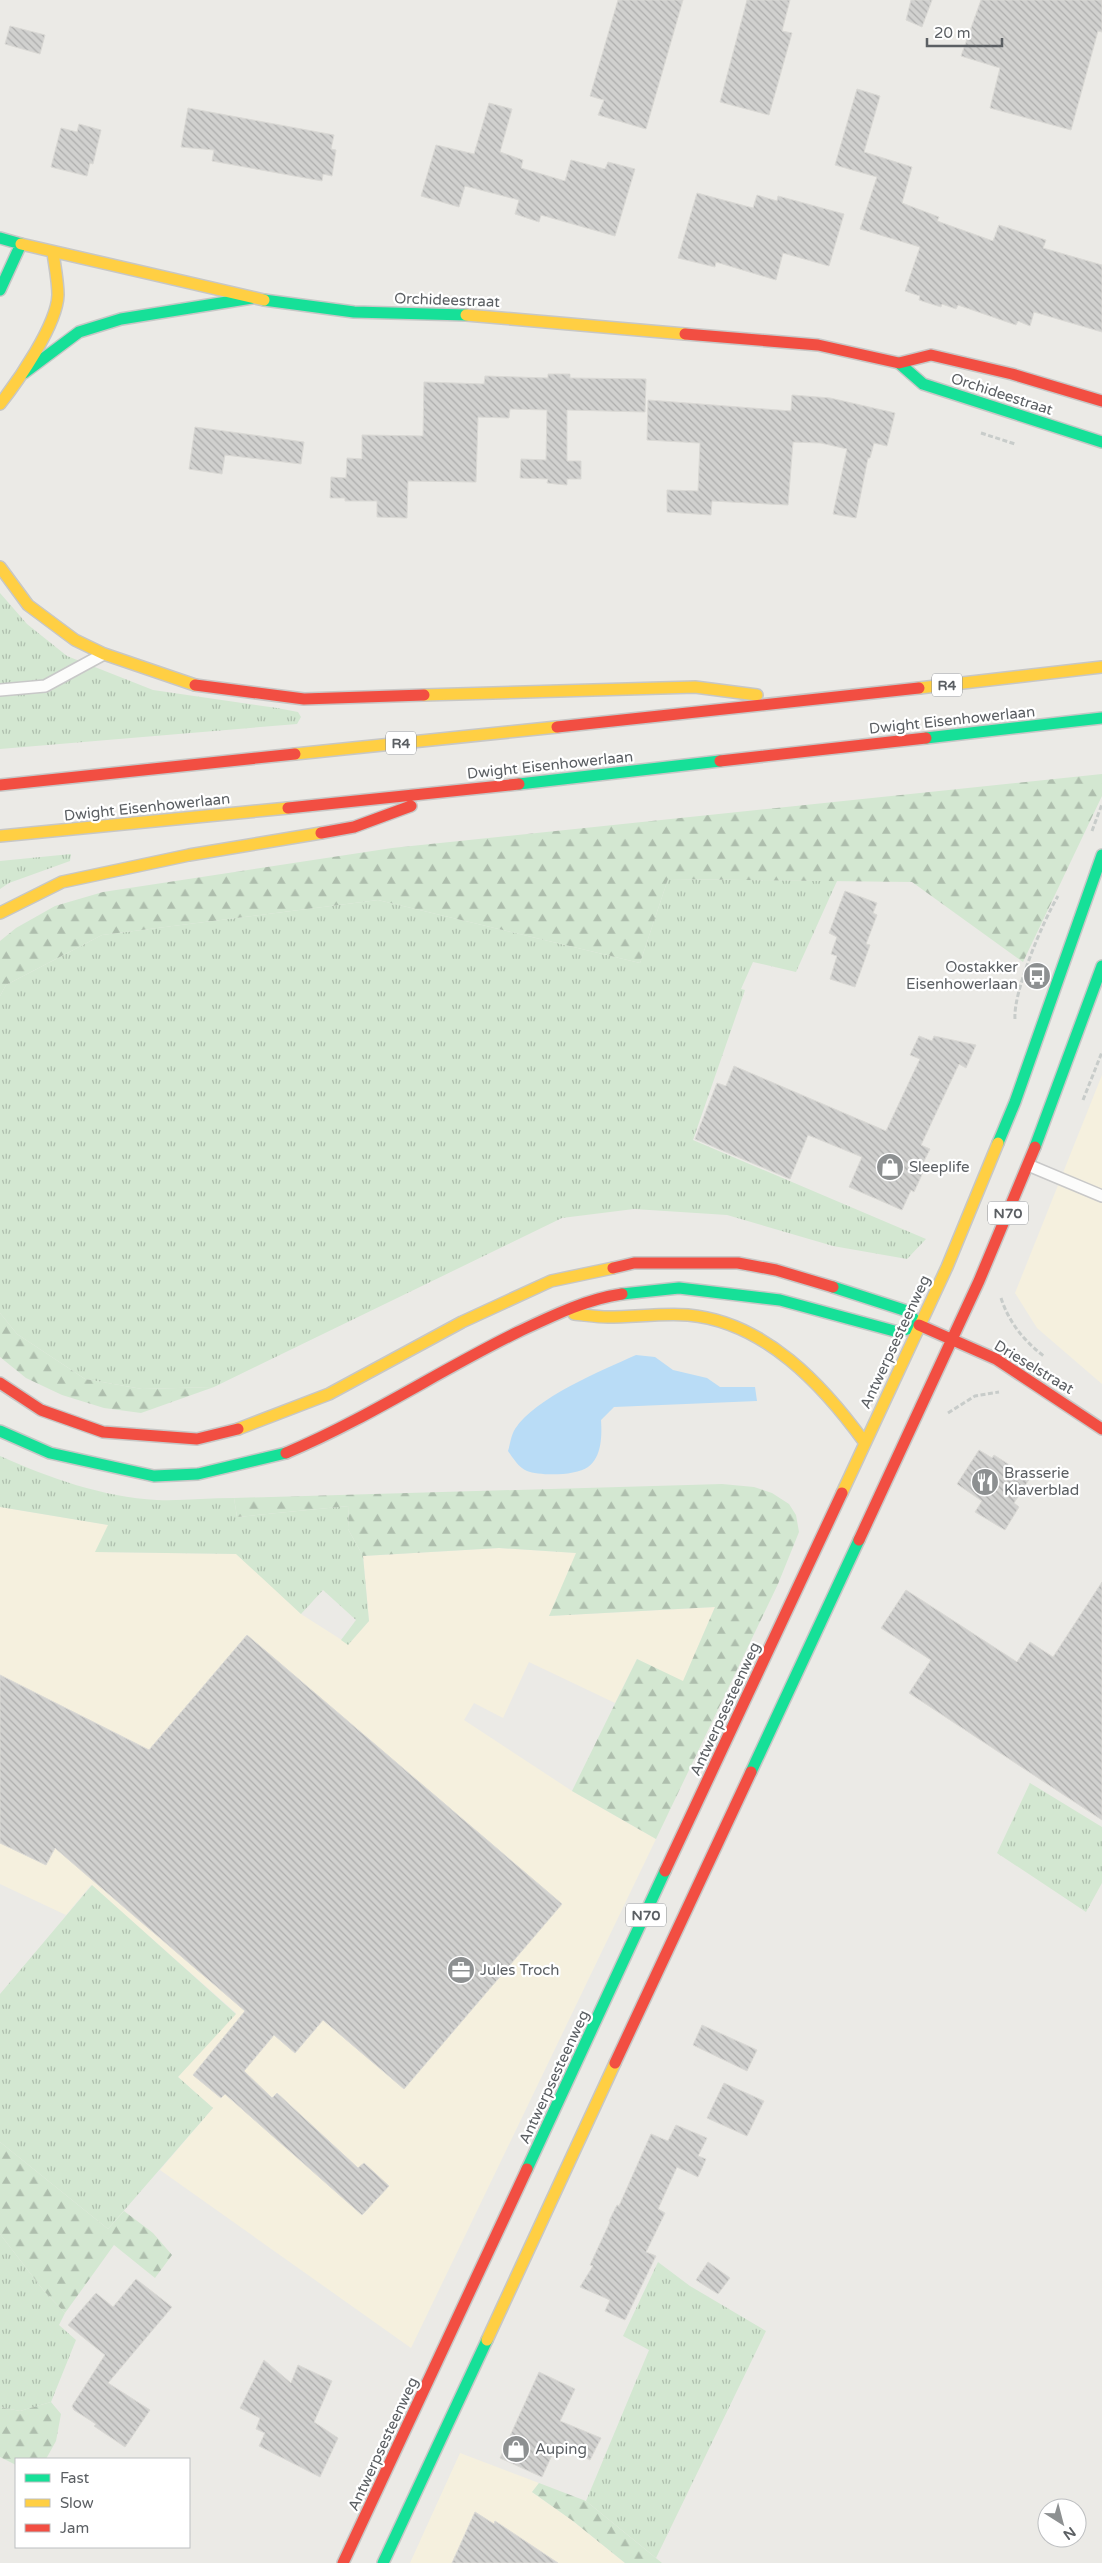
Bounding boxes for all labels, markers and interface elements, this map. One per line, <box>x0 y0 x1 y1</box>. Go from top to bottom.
scale bar <box>927 15 1002 47</box>
text: 20 m <box>934 24 971 42</box>
street label: Orchideestraat <box>394 289 500 311</box>
street label: Orchideestraat <box>949 369 1055 419</box>
road number: R4 <box>932 674 962 696</box>
street label: Dwight Eisenhowerlaan <box>868 702 1036 738</box>
road number: R4 <box>386 731 416 754</box>
street label: Dwight Eisenhowerlaan <box>466 747 634 783</box>
street label: Dwight Eisenhowerlaan <box>63 789 231 825</box>
place label: Oostakker Eisenhowerlaan <box>906 958 1018 993</box>
bus stop icon: Oostakker Eisenhowerlaan <box>1022 961 1052 991</box>
shop icon: Sleeplife <box>875 1152 905 1182</box>
place label: Sleeplife <box>909 1158 970 1176</box>
road number: N70 <box>988 1202 1028 1224</box>
street label: Antwerpsesteenweg <box>856 1272 934 1412</box>
street label: Drieselstraat <box>991 1336 1077 1398</box>
place label: Brasserie Klaverblad <box>1004 1464 1079 1499</box>
restaurant icon: Brasserie Klaverblad <box>970 1467 1000 1497</box>
street label: Antwerpsesteenweg <box>686 1639 764 1779</box>
road number: N70 <box>626 1904 666 1926</box>
office icon: Jules Troch <box>446 1955 476 1985</box>
place label: Jules Troch <box>480 1961 559 1979</box>
street label: Antwerpsesteenweg <box>515 2007 593 2147</box>
street label: Antwerpsesteenweg <box>344 2374 422 2514</box>
shop icon: Auping <box>501 2434 531 2464</box>
place label: Auping <box>535 2440 587 2458</box>
legend <box>15 2458 190 2548</box>
text: Fast <box>60 2469 90 2487</box>
text: Slow <box>60 2494 94 2512</box>
north arrow <box>1037 2498 1087 2548</box>
text: Jam <box>60 2519 89 2537</box>
text: N <box>1060 2523 1079 2543</box>

